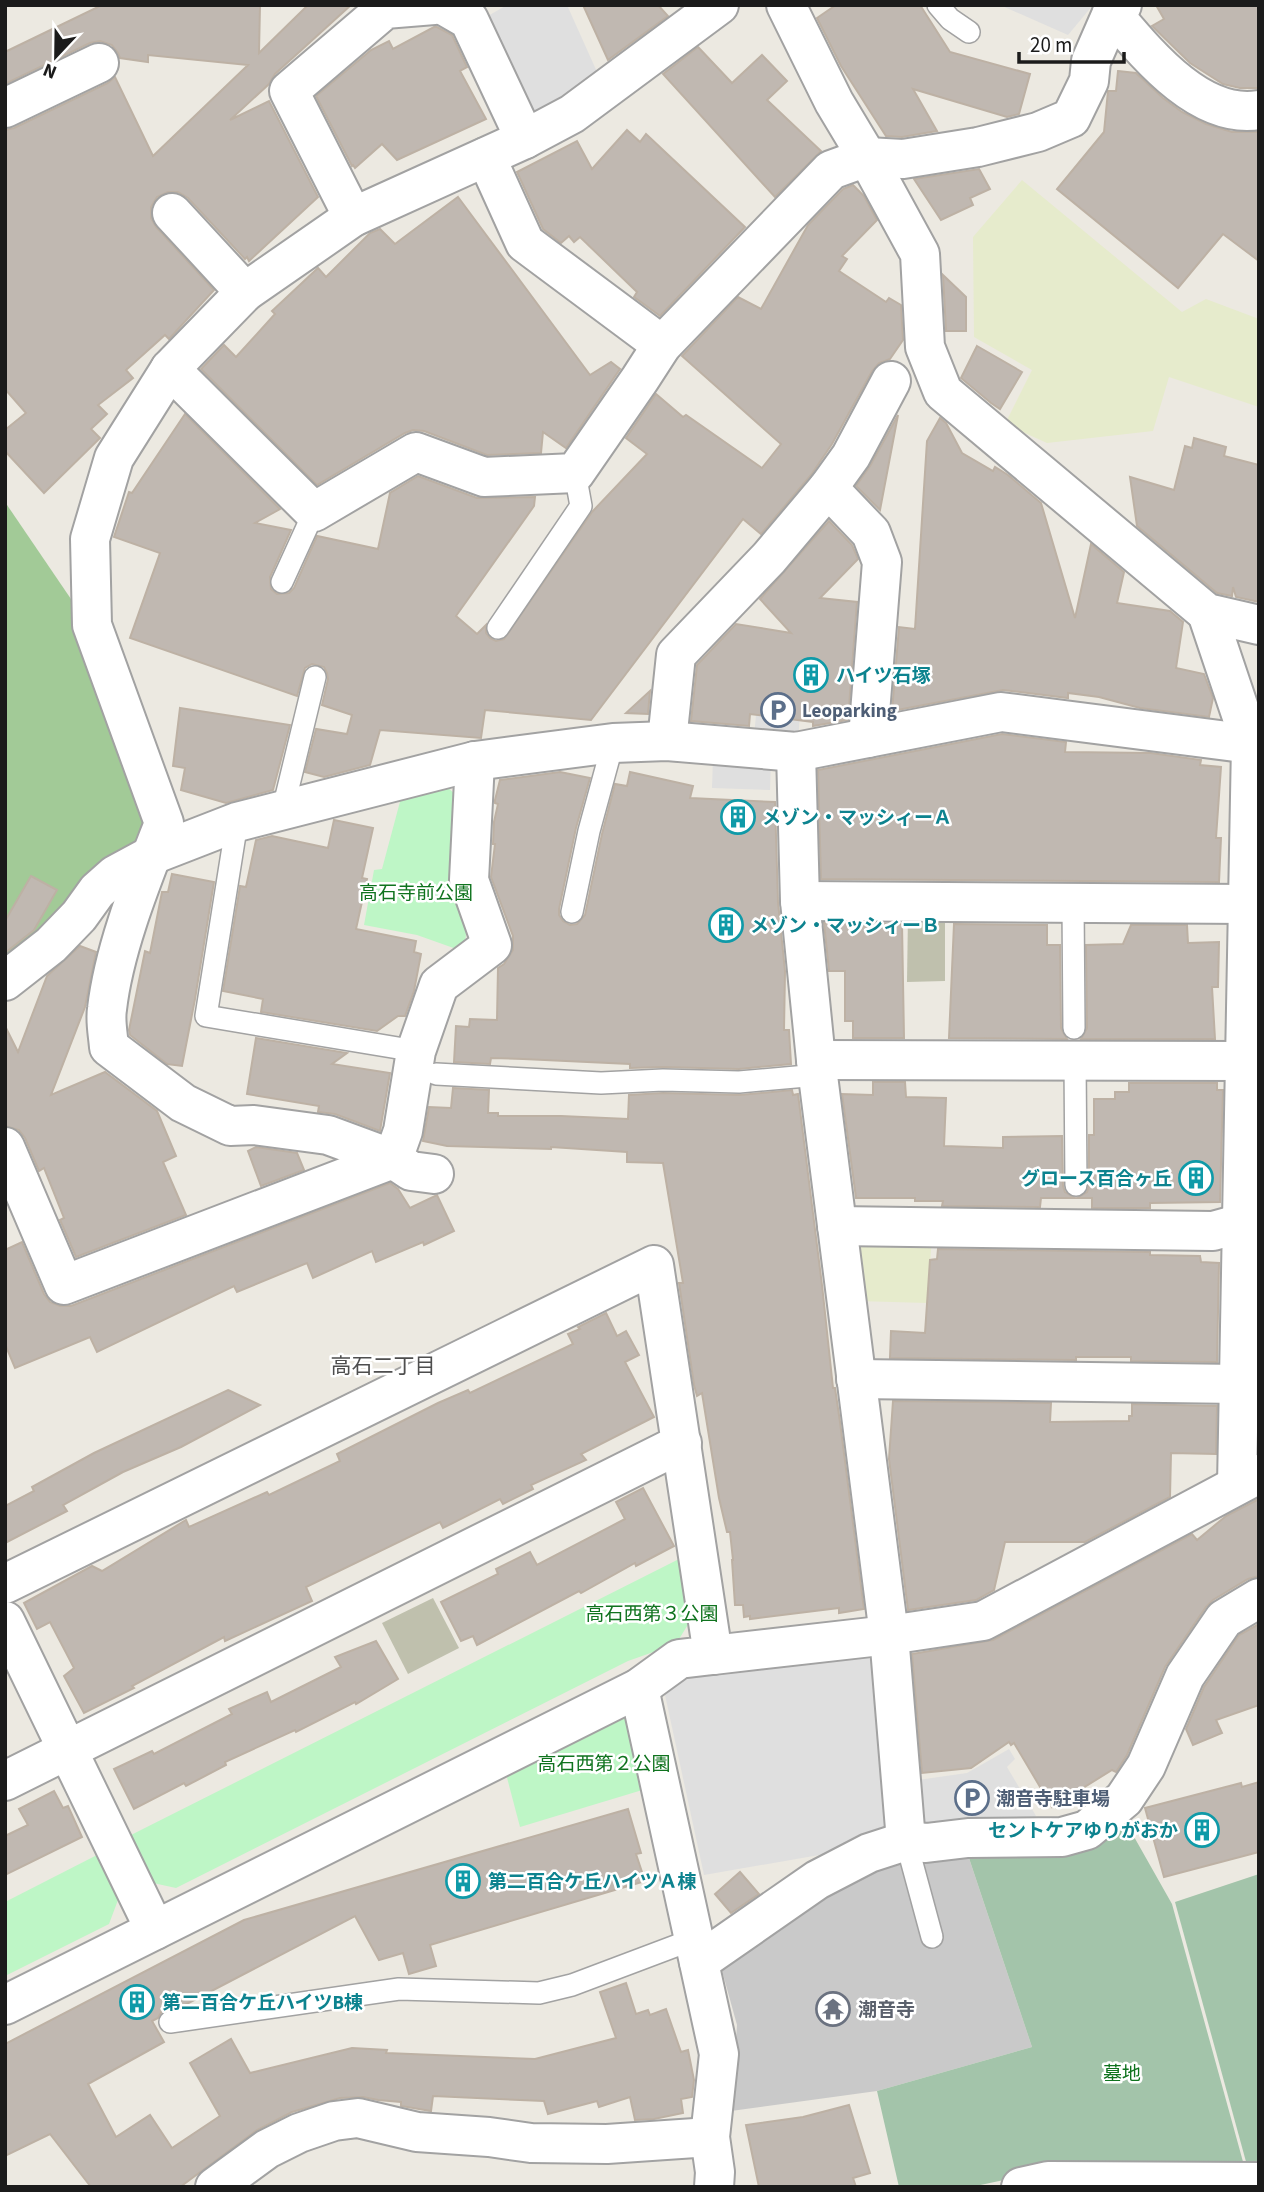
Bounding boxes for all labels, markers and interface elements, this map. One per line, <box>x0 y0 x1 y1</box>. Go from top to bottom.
north arrow <box>21 21 91 91</box>
scale bar <box>1019 21 1124 65</box>
text: 20 m <box>1030 30 1072 60</box>
text: N <box>39 55 61 85</box>
building icon: ハイツ石塚 <box>792 656 830 694</box>
place label: ハイツ石塚 <box>836 663 931 690</box>
parking icon: Leoparking <box>759 691 797 729</box>
place label: Leoparking <box>802 698 897 725</box>
building icon: メゾン・マッシィーＡ <box>719 798 757 836</box>
place label: メゾン・マッシィーＡ <box>762 805 952 832</box>
park label: 高石寺前公園 <box>359 880 473 907</box>
building icon: メゾン・マッシィーＢ <box>707 906 745 944</box>
place label: メゾン・マッシィーＢ <box>750 913 940 940</box>
building icon: グロース百合ヶ丘 <box>1177 1159 1215 1197</box>
place label: グロース百合ヶ丘 <box>1021 1166 1172 1193</box>
district label: 高石二丁目 <box>331 1351 436 1381</box>
park label: 高石西第３公園 <box>585 1601 719 1628</box>
park label: 高石西第２公園 <box>537 1751 671 1778</box>
parking icon: 潮音寺駐車場 <box>953 1779 991 1817</box>
place label: 潮音寺駐車場 <box>996 1786 1110 1813</box>
building icon: セントケアゆりがおか <box>1183 1811 1221 1849</box>
place label: セントケアゆりがおか <box>988 1818 1178 1845</box>
building icon: 第二百合ケ丘ハイツＡ棟 <box>444 1862 482 1900</box>
place label: 第二百合ケ丘ハイツＡ棟 <box>488 1869 697 1896</box>
building icon: 第二百合ケ丘ハイツB棟 <box>118 1983 156 2021</box>
place label: 第二百合ケ丘ハイツB棟 <box>162 1990 363 2017</box>
temple icon: 潮音寺 <box>814 1990 852 2028</box>
place label: 潮音寺 <box>858 1997 915 2024</box>
park label: 墓地 <box>1103 2061 1141 2088</box>

